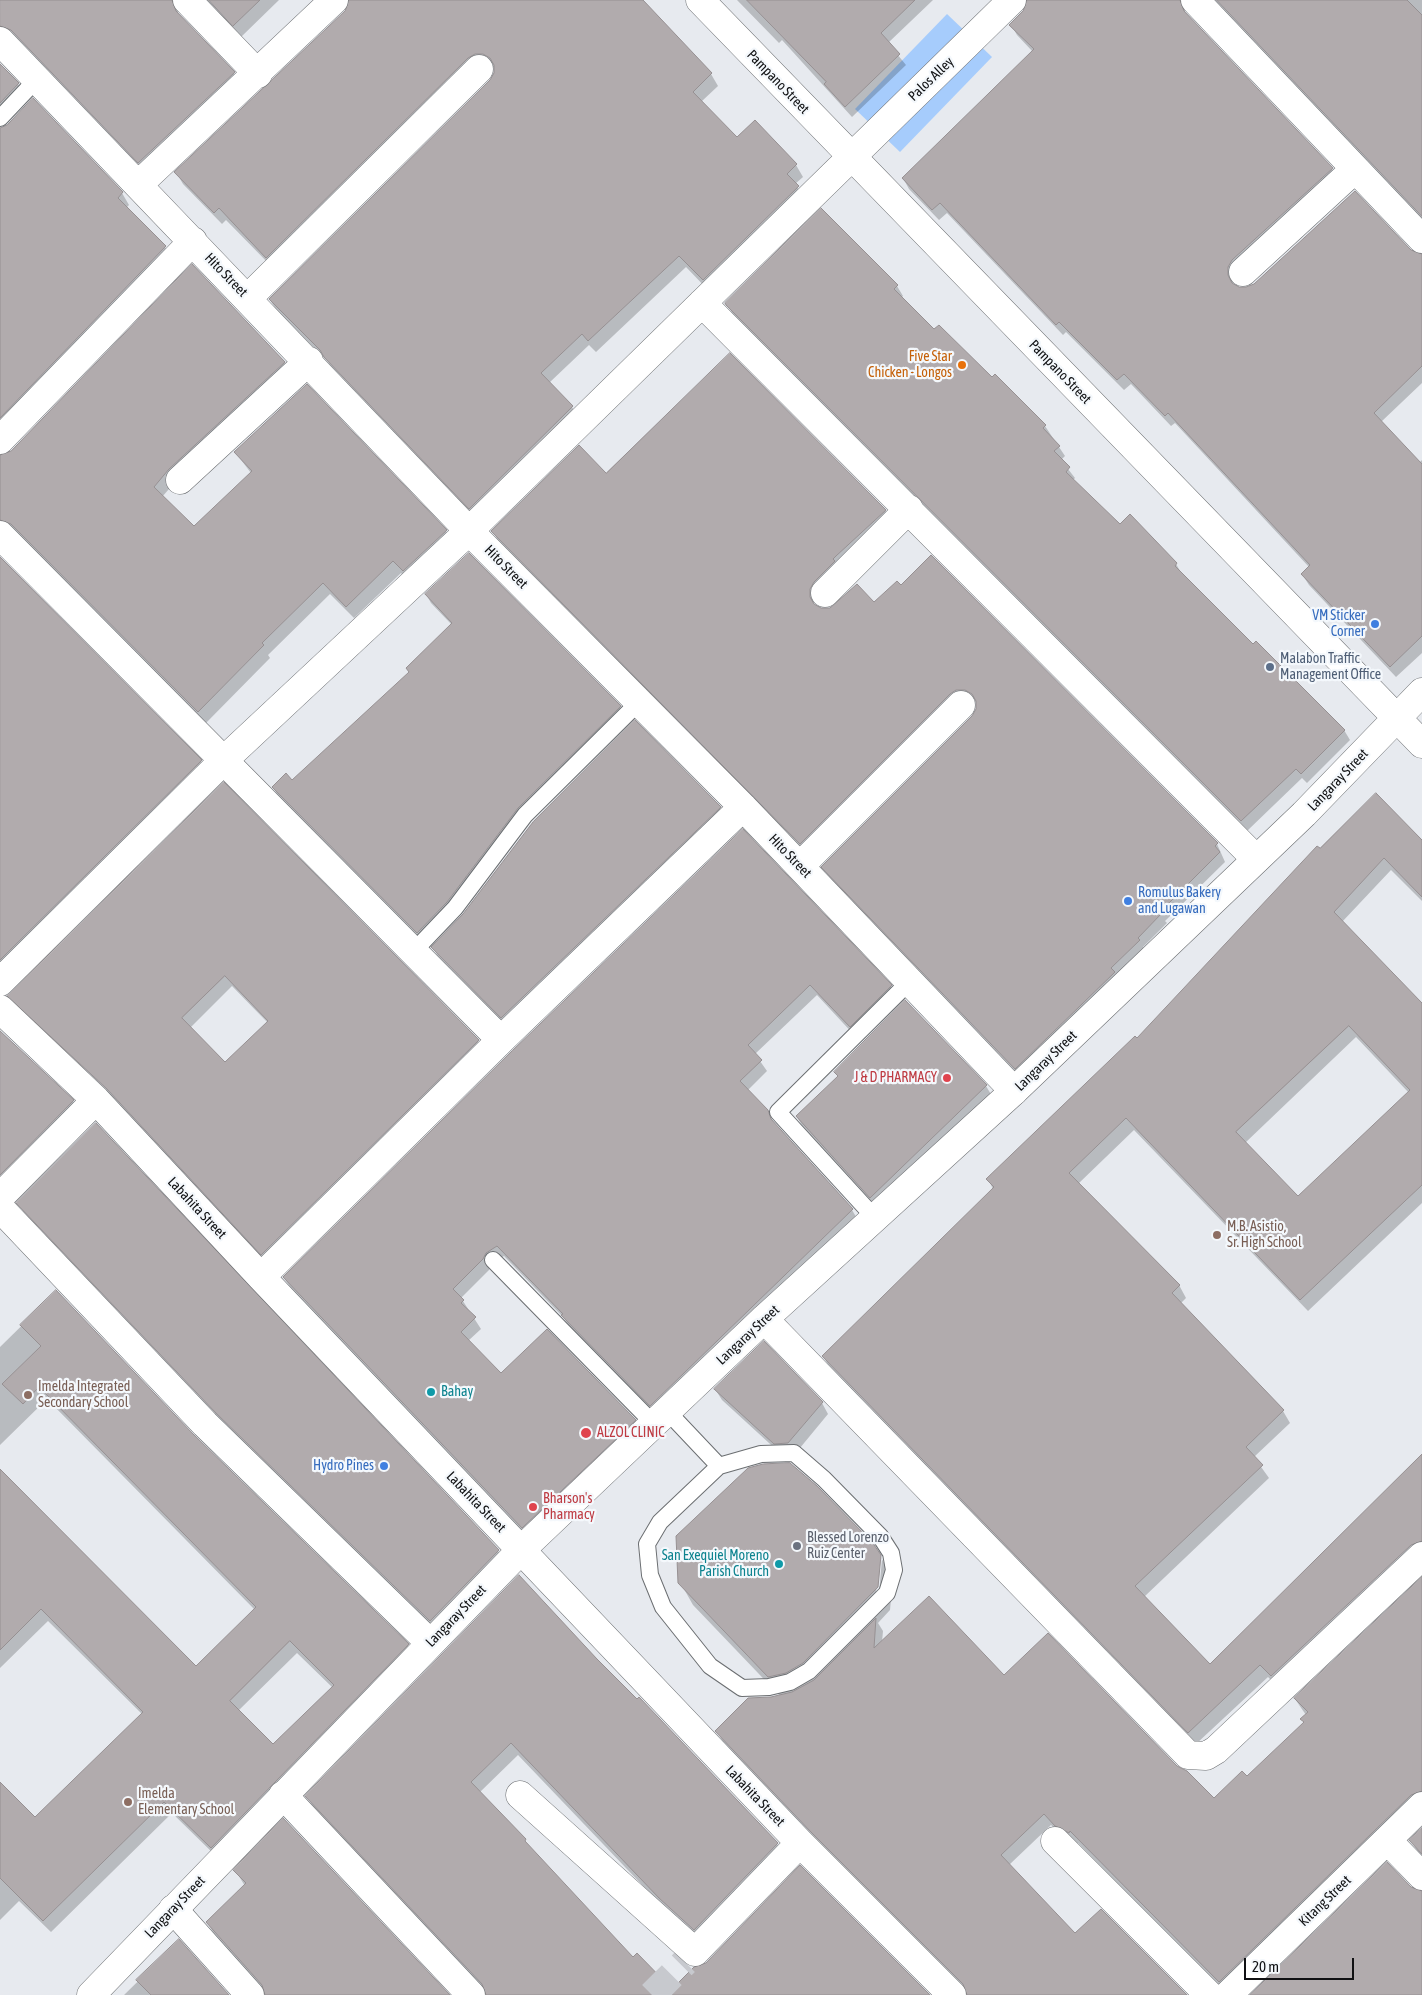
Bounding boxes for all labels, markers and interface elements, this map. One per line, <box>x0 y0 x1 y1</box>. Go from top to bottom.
street label: Pampano Street <box>743 47 813 117</box>
street label: Palos Alley <box>905 53 957 105</box>
street label: Hito Street <box>201 250 251 300</box>
street label: Pampano Street <box>1025 337 1095 407</box>
place label: Five Star Chicken - Longos <box>868 349 952 382</box>
marker: Five Star Chicken - Longos <box>956 359 968 371</box>
street label: Hito Street <box>481 542 531 592</box>
place label: VM Sticker Corner <box>1312 608 1365 640</box>
marker: VM Sticker Corner <box>1369 618 1381 630</box>
place label: Malabon Traffic Management Office <box>1280 651 1381 684</box>
marker: Malabon Traffic Management Office <box>1264 661 1276 673</box>
street label: Langaray Street <box>1304 745 1372 815</box>
street label: Hito Street <box>765 831 815 881</box>
place label: Romulus Bakery and Lugawan <box>1138 885 1221 918</box>
marker: Romulus Bakery and Lugawan <box>1122 895 1134 907</box>
street label: Langaray Street <box>1011 1027 1081 1095</box>
place label: J & D PHARMACY <box>854 1070 937 1086</box>
marker: J & D PHARMACY <box>941 1072 953 1084</box>
street label: Labahita Street <box>164 1174 230 1242</box>
place label: M.B. Asistio, Sr. High School <box>1227 1219 1302 1252</box>
marker: M.B. Asistio, Sr. High School <box>1211 1229 1223 1241</box>
street label: Langaray Street <box>713 1302 783 1368</box>
place label: Imelda Integrated Secondary School <box>38 1379 130 1411</box>
place label: Bahay <box>441 1384 473 1400</box>
marker: Bahay <box>425 1386 437 1398</box>
marker: Imelda Integrated Secondary School <box>22 1389 34 1401</box>
place label: ALZOL CLINIC <box>597 1425 665 1441</box>
marker: ALZOL CLINIC <box>579 1426 593 1440</box>
place label: Hydro Pines <box>313 1458 374 1474</box>
marker: Hydro Pines <box>378 1460 390 1472</box>
street label: Labahita Street <box>443 1468 509 1536</box>
place label: Bharson's Pharmacy <box>543 1491 595 1524</box>
marker: Bharson's Pharmacy <box>527 1501 539 1513</box>
place label: Blessed Lorenzo Ruiz Center <box>807 1530 889 1562</box>
marker: Blessed Lorenzo Ruiz Center <box>791 1540 803 1552</box>
place label: San Exequiel Moreno Parish Church <box>662 1548 769 1580</box>
marker: San Exequiel Moreno Parish Church <box>773 1558 785 1570</box>
street label: Langaray Street <box>422 1581 490 1651</box>
street label: Labahita Street <box>722 1762 788 1830</box>
place label: Imelda Elementary School <box>138 1786 234 1818</box>
marker: Imelda Elementary School <box>122 1796 134 1808</box>
street label: Langaray Street <box>141 1872 209 1942</box>
street label: Kitang Street <box>1295 1872 1355 1930</box>
scale bar <box>1247 1948 1357 1980</box>
text: 20 m <box>1252 1958 1279 1975</box>

